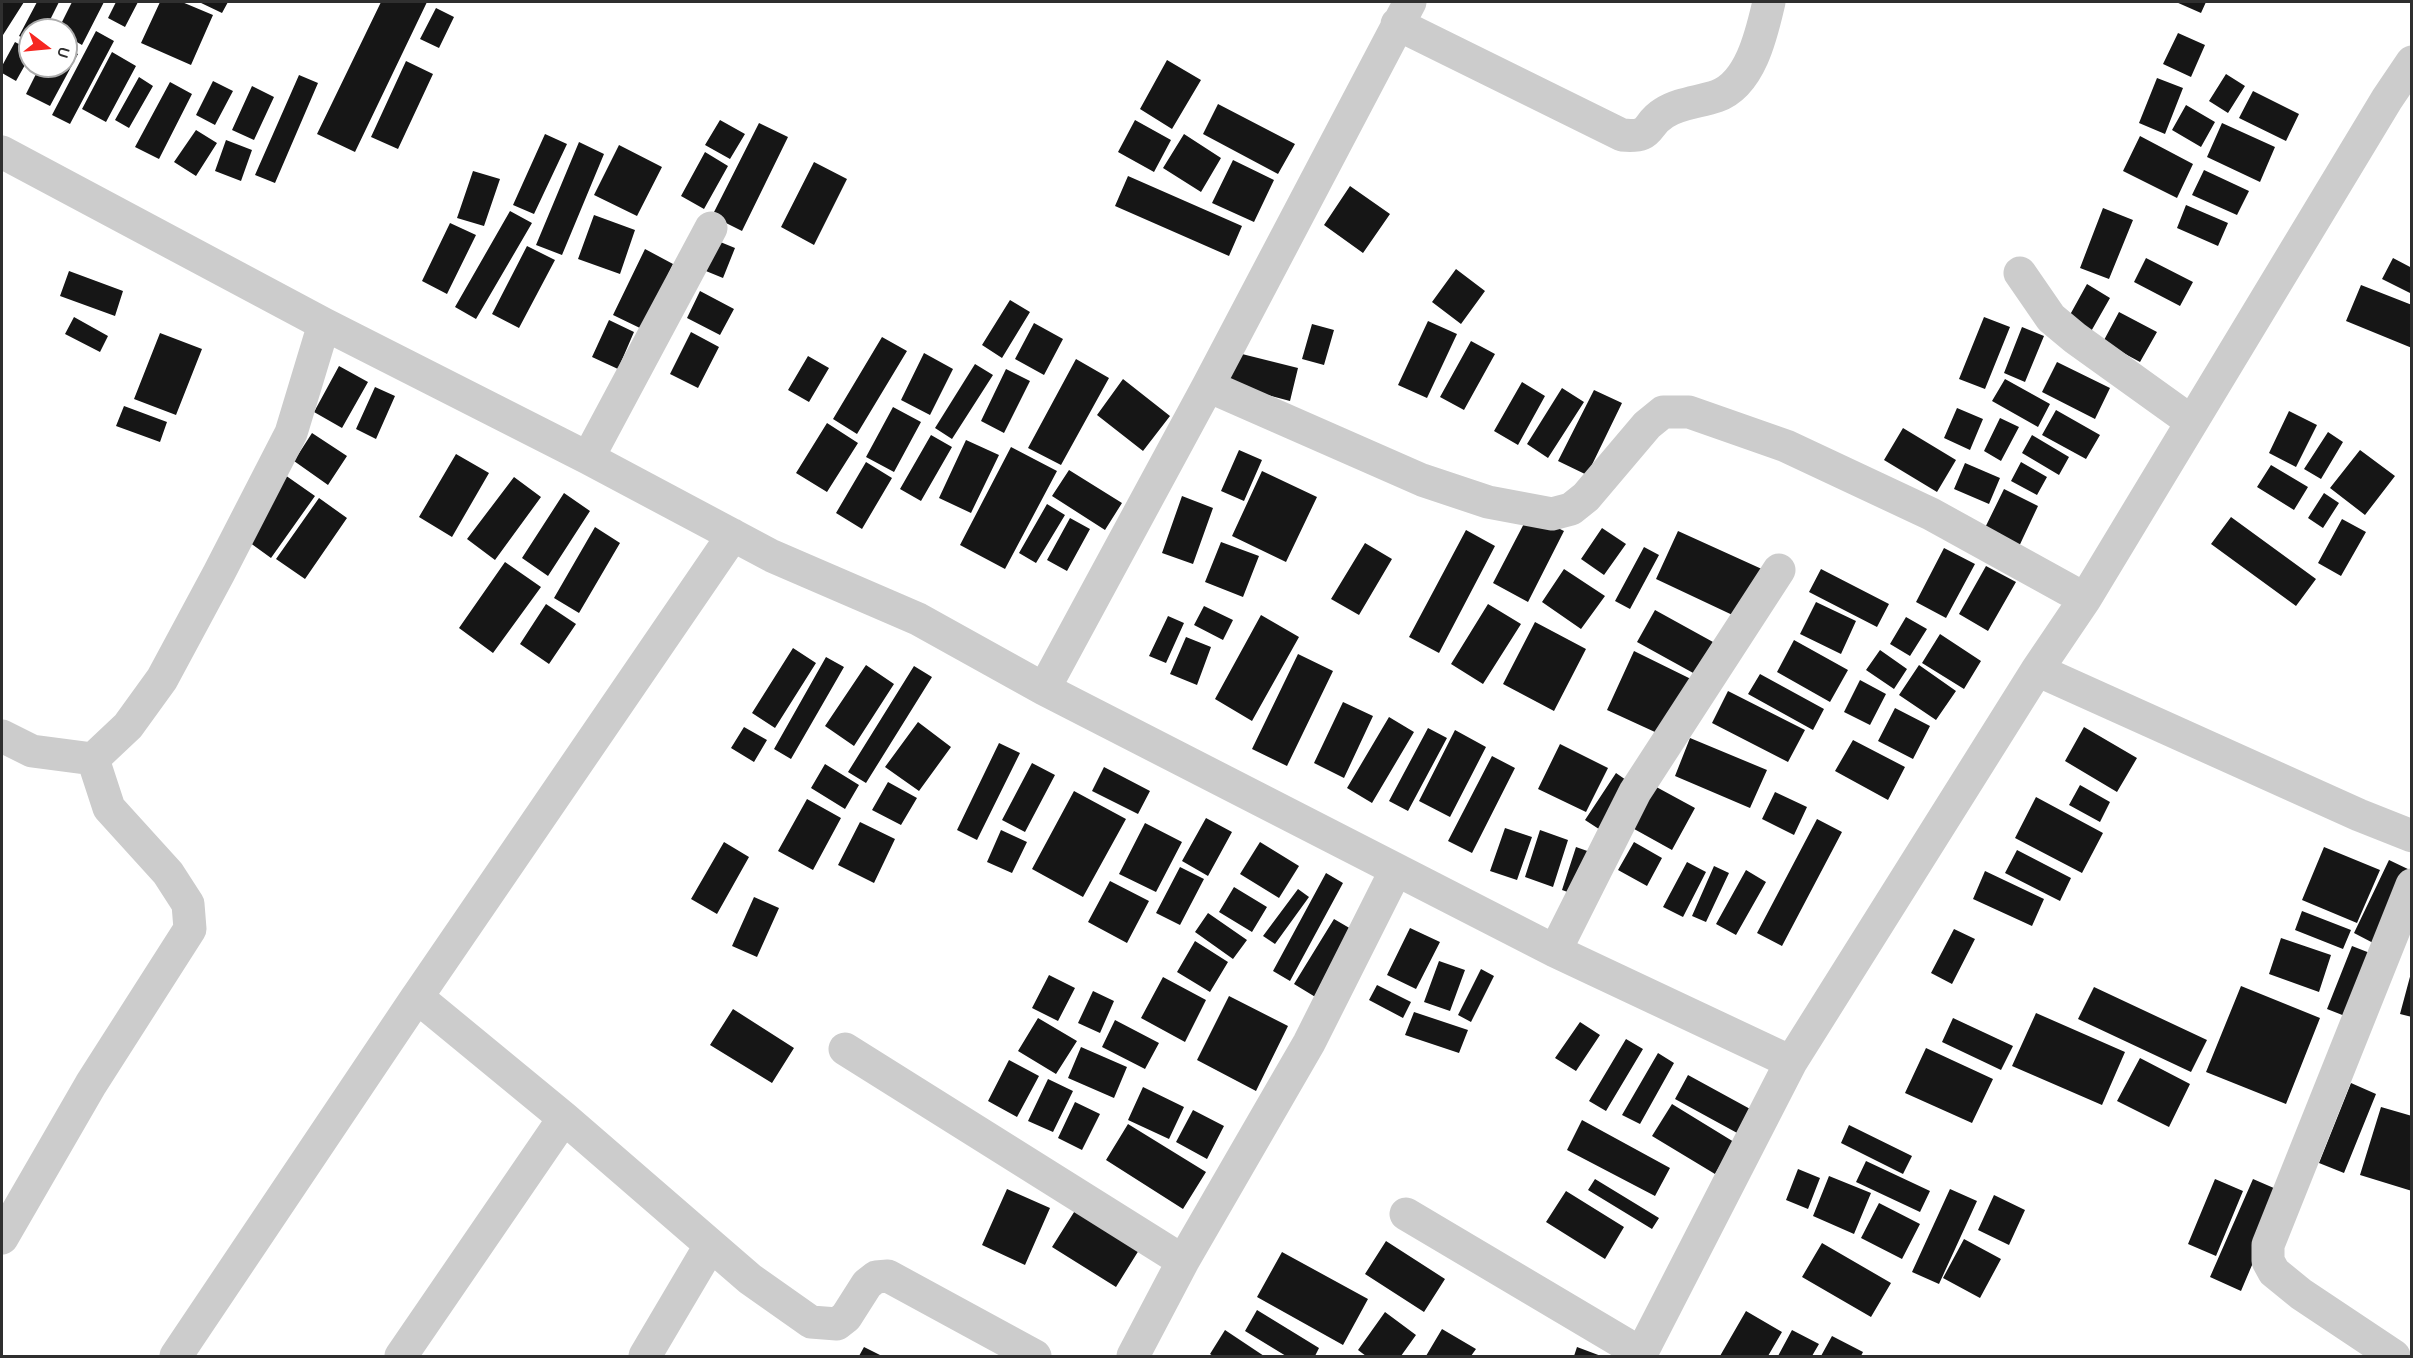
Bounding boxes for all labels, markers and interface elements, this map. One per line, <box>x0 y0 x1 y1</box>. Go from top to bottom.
north arrow <box>18 18 78 78</box>
text: U <box>53 45 75 60</box>

